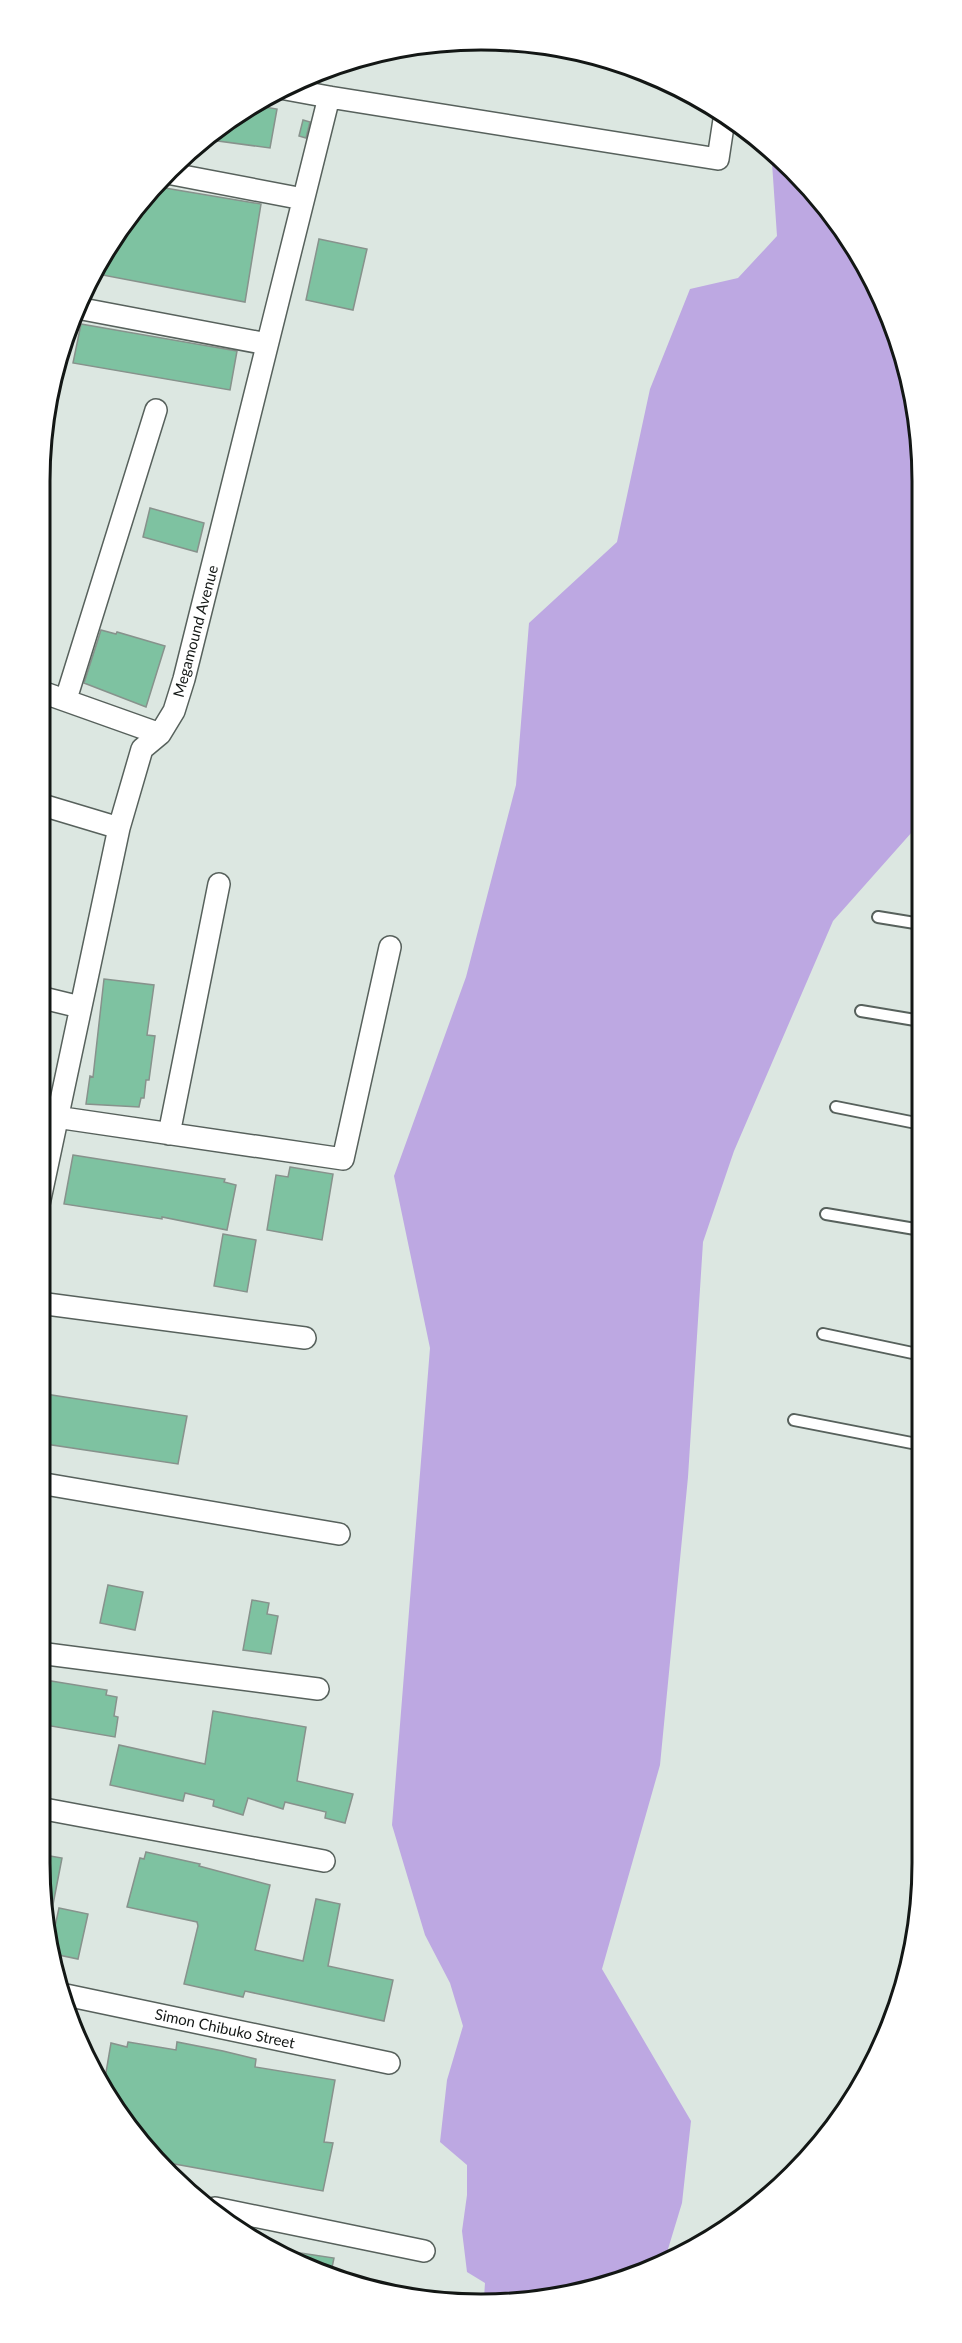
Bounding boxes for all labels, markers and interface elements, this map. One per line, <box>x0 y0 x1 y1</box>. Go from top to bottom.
street label: Megamound Avenue <box>169 563 221 699</box>
street label: Simon Chibuko Street <box>153 2004 297 2052</box>

